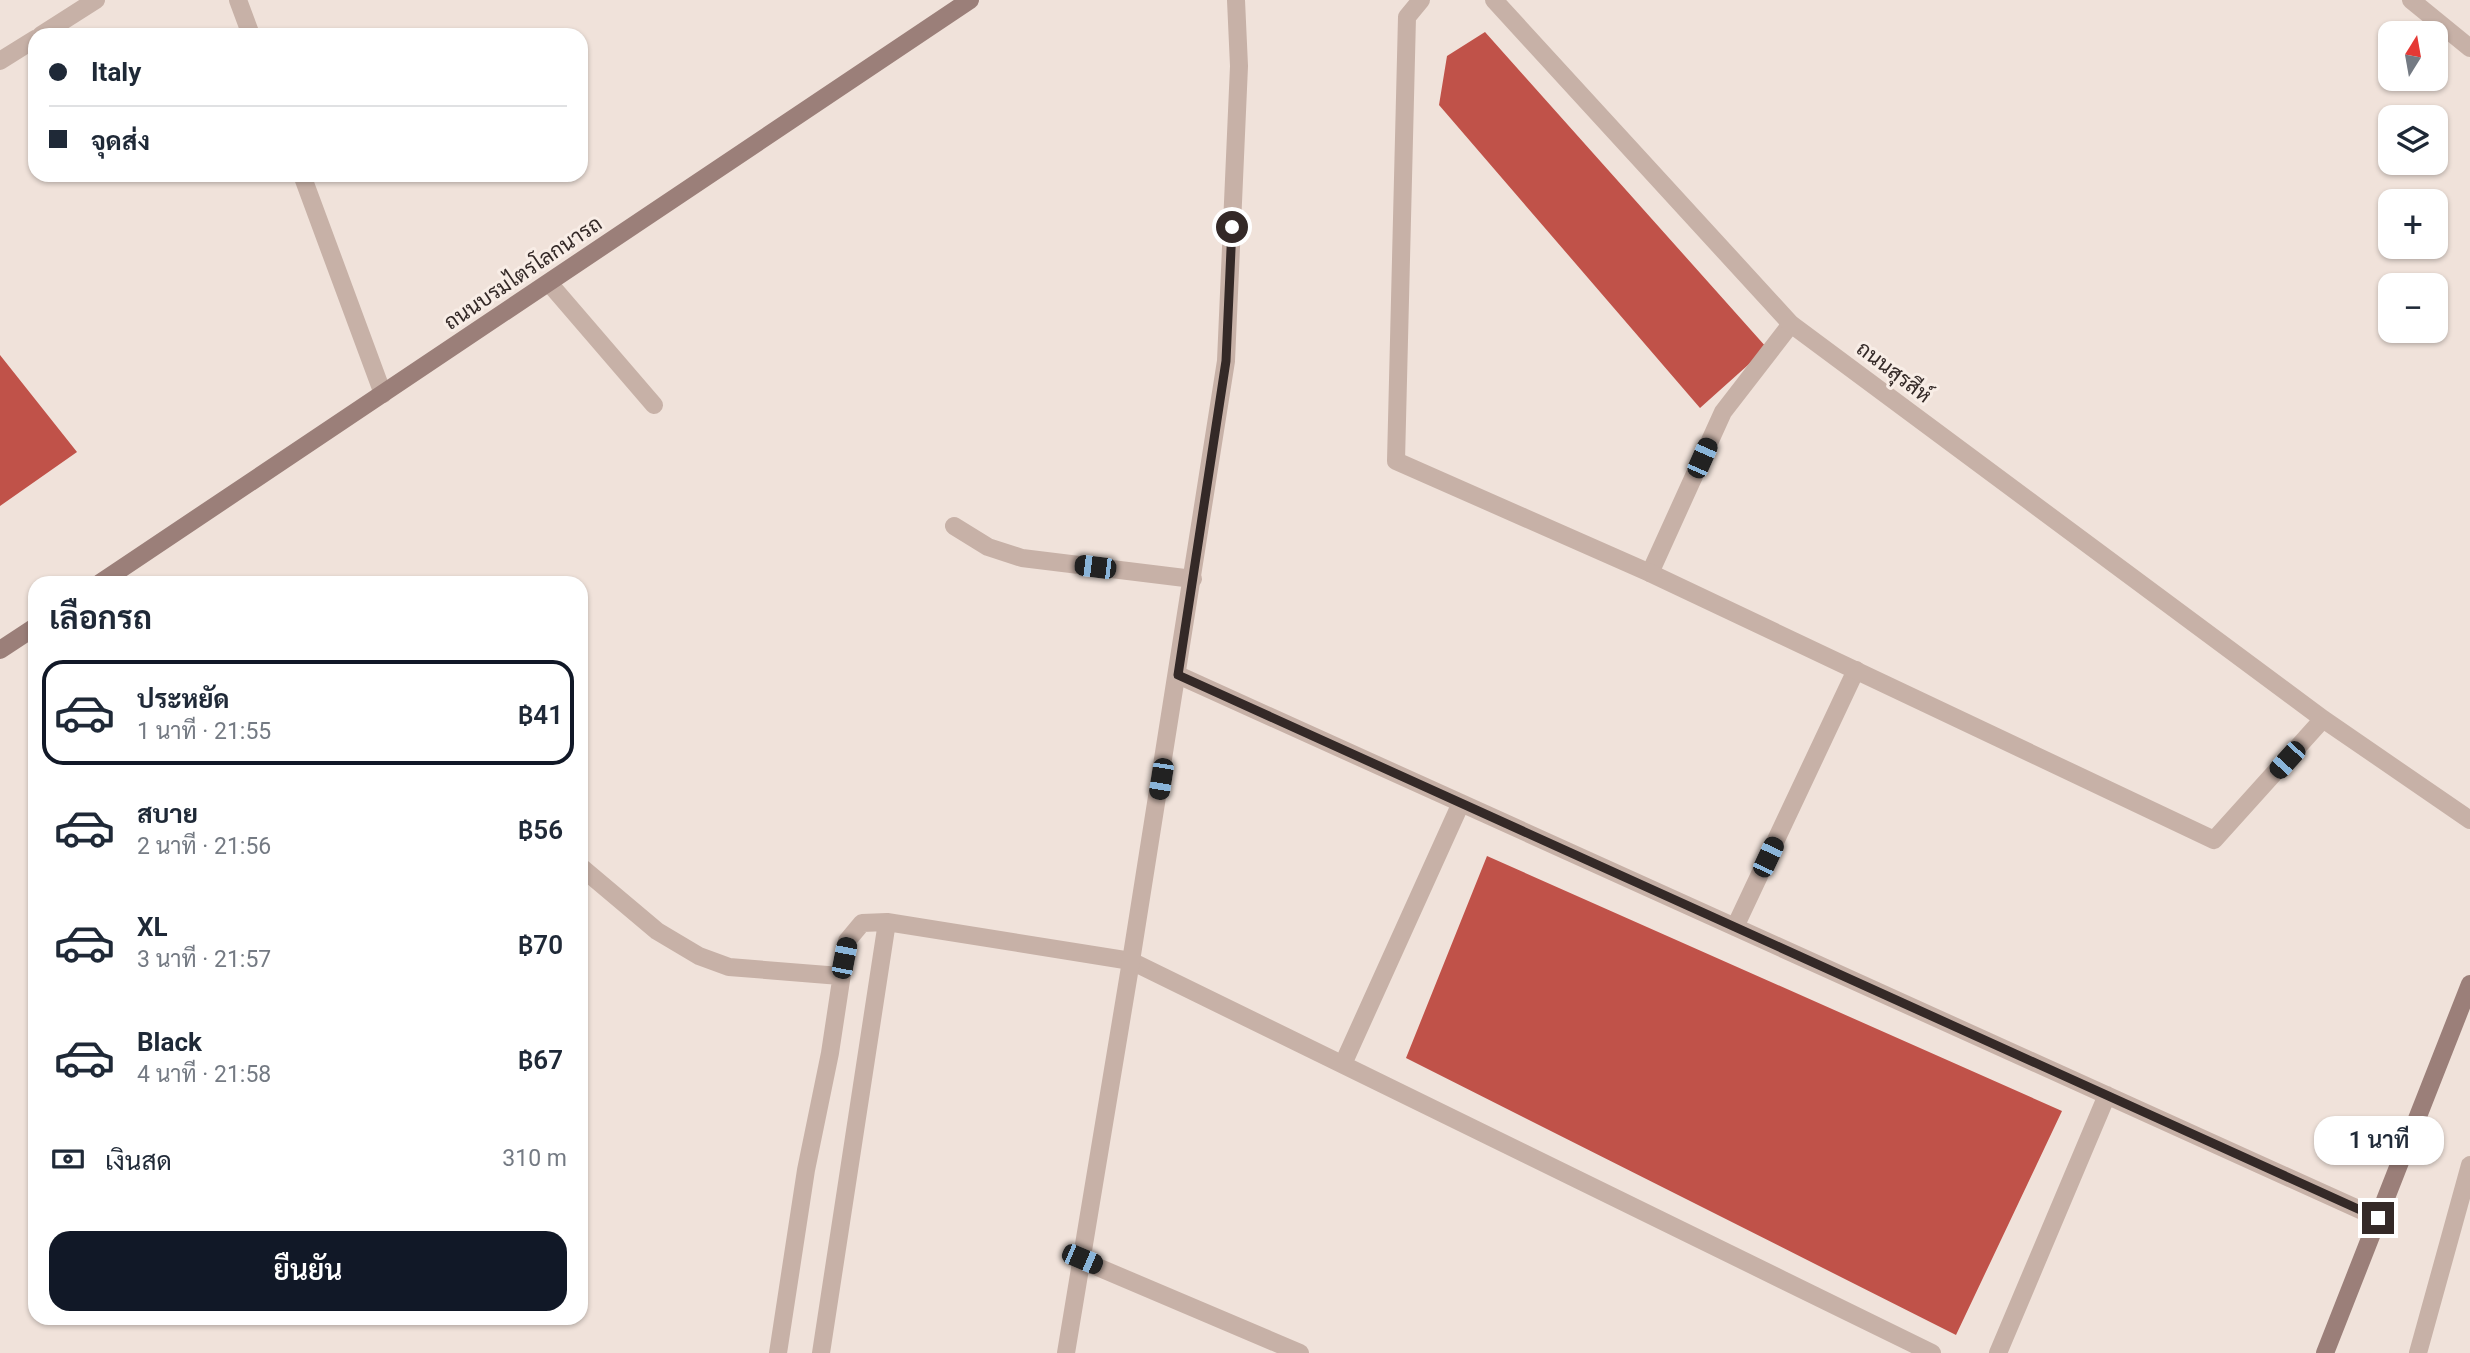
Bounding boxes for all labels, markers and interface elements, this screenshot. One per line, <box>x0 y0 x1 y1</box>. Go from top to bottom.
north arrow <box>2378 21 2448 91</box>
map controls <box>2378 21 2448 343</box>
text: Italy <box>91 57 141 87</box>
button: layers <box>2378 105 2448 175</box>
text: จุดส่ง <box>91 126 150 156</box>
button: + <box>2378 189 2448 259</box>
street label: ถนนบรมไตรโลกนารถ <box>439 211 606 335</box>
route start <box>1216 211 1248 243</box>
button: − <box>2378 273 2448 343</box>
street label: ถนนสุรสีห์ <box>1851 335 1937 409</box>
car <box>1684 435 1721 481</box>
car <box>1073 554 1118 580</box>
text: เลือกรถ <box>49 599 152 637</box>
icon: car <box>53 681 116 744</box>
text: ประหยัด <box>137 684 230 714</box>
text: ฿41 <box>518 700 563 730</box>
text: 1 นาที · 21:55 <box>137 718 271 745</box>
car <box>2266 737 2309 783</box>
car <box>1148 757 1175 801</box>
icon: car <box>53 796 116 859</box>
text: สบาย <box>137 799 198 829</box>
text: ฿56 <box>518 815 563 845</box>
text: 2 นาที · 21:56 <box>137 833 271 860</box>
car <box>1750 834 1787 880</box>
icon: car <box>53 911 116 974</box>
text: XL <box>137 912 168 942</box>
text: ฿70 <box>518 930 563 960</box>
car <box>830 935 859 981</box>
text: 3 นาที · 21:57 <box>137 946 271 973</box>
icon: car <box>53 1026 116 1089</box>
text: Black <box>137 1027 202 1057</box>
text: ฿67 <box>518 1045 563 1075</box>
text: 4 นาที · 21:58 <box>137 1061 271 1088</box>
callout: 1 นาที <box>2313 1116 2443 1166</box>
text: 1 นาที <box>2349 1127 2409 1154</box>
icon: cash <box>49 1140 87 1178</box>
text: 310 m <box>502 1145 567 1172</box>
text: เงินสด <box>105 1146 172 1176</box>
route end <box>2362 1202 2394 1234</box>
button: ยืนยัน <box>49 1231 567 1311</box>
car <box>1059 1241 1106 1277</box>

